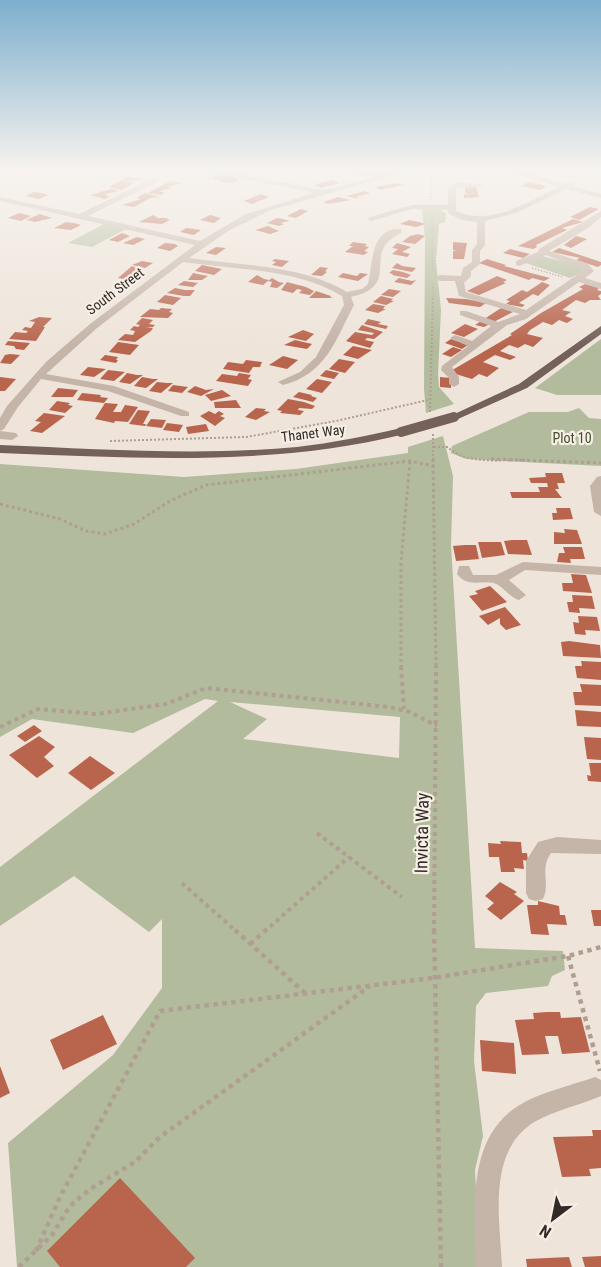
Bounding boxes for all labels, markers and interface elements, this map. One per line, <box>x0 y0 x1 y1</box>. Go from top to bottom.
street label: South Street <box>83 264 147 318</box>
street label: Thanet Way <box>280 421 346 445</box>
park label: Plot 10 <box>552 430 592 446</box>
street label: Invicta Way <box>410 792 433 874</box>
north arrow <box>523 1189 583 1249</box>
text: N <box>536 1221 555 1242</box>

